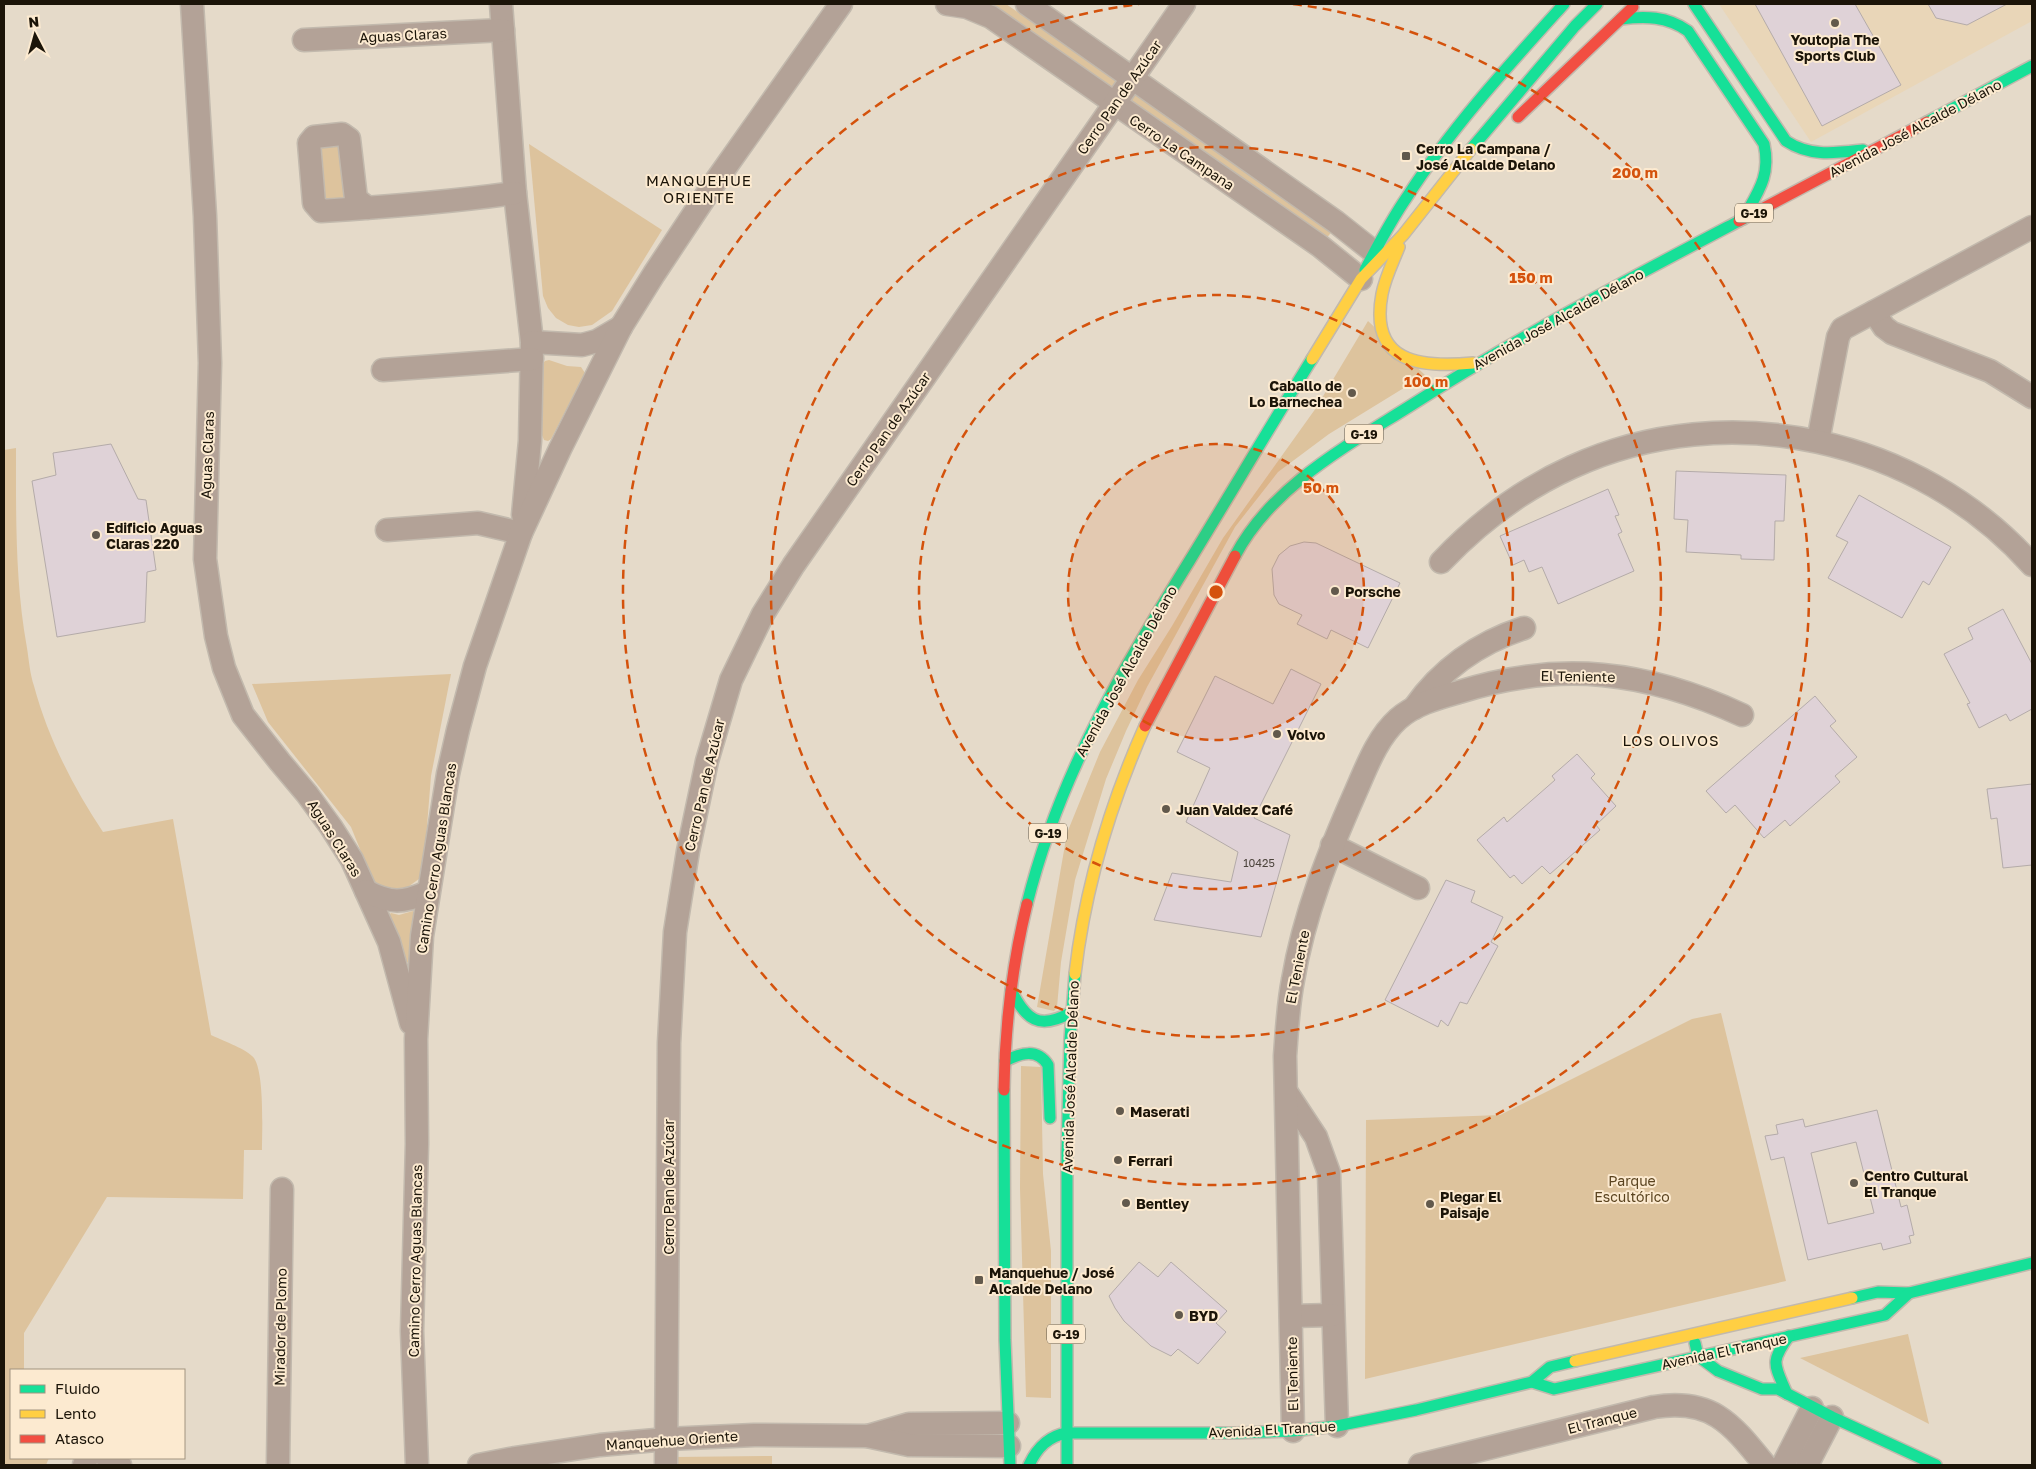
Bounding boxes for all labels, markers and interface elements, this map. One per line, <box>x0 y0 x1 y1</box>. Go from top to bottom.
north arrow <box>10 10 60 60</box>
text: N <box>27 13 40 31</box>
marker: Youtopia The Sports Club <box>1829 17 1841 29</box>
street label: Aguas Claras <box>359 24 447 46</box>
place label: Youtopia The Sports Club <box>1790 31 1880 64</box>
street label: Cerro Pan de Azúcar <box>1073 36 1165 157</box>
street label: Avenida José Alcalde Délano <box>1826 75 2004 181</box>
street label: Cerro La Campana <box>1126 111 1238 193</box>
place label: Cerro La Campana / José Alcalde Delano <box>1416 140 1556 173</box>
marker: Cerro La Campana / José Alcalde Delano <box>1400 150 1412 162</box>
text: 200 m <box>1612 163 1658 181</box>
district label: MANQUEHUE ORIENTE <box>646 171 752 206</box>
road number: G-19 <box>1735 204 1773 222</box>
street label: Avenida José Alcalde Délano <box>1470 265 1646 373</box>
text: 150 m <box>1509 268 1553 286</box>
street label: Cerro Pan de Azúcar <box>842 368 934 489</box>
text: 100 m <box>1404 372 1448 390</box>
place label: Caballo de Lo Barnechea <box>1249 377 1342 410</box>
marker: Caballo de Lo Barnechea <box>1346 387 1358 399</box>
street label: Aguas Claras <box>197 411 217 499</box>
road number: G-19 <box>1345 424 1383 444</box>
text: 50 m <box>1303 478 1339 496</box>
place label: Edificio Aguas Claras 220 <box>106 519 203 552</box>
marker: Edificio Aguas Claras 220 <box>90 529 102 541</box>
street label: Avenida José Alcalde Délano <box>1072 583 1180 759</box>
centre of rings <box>1207 583 1225 601</box>
place label: Porsche <box>1345 583 1401 600</box>
marker: Porsche <box>1329 585 1341 597</box>
street label: El Teniente <box>1540 667 1616 685</box>
street label: Cerro Pan de Azúcar <box>680 716 728 853</box>
place label: Volvo <box>1287 726 1325 743</box>
marker: Volvo <box>1271 728 1283 740</box>
district label: LOS OLIVOS <box>1622 731 1720 749</box>
street label: Camino Cerro Aguas Blancas <box>413 761 459 955</box>
street label: Aguas Claras <box>305 796 365 880</box>
place label: Juan Valdez Café <box>1176 801 1293 818</box>
marker: Juan Valdez Café <box>1160 803 1172 815</box>
road number: G-19 <box>1029 824 1067 842</box>
house number: 10425 <box>1243 856 1275 869</box>
street label: El Teniente <box>1282 929 1312 1005</box>
street label: Avenida José Alcalde Délano <box>1058 980 1082 1174</box>
place label: Maserati <box>1130 1103 1190 1120</box>
marker: Maserati <box>1114 1105 1126 1117</box>
street label: Cerro Pan de Azúcar <box>660 1119 677 1255</box>
place label: Ferrari <box>1128 1152 1173 1169</box>
marker: Ferrari <box>1112 1154 1124 1166</box>
street label: Camino Cerro Aguas Blancas <box>405 1164 425 1358</box>
place label: Centro Cultural El Tranque <box>1864 1167 1968 1200</box>
park label: Parque Escultórico <box>1594 1172 1670 1205</box>
marker: Centro Cultural El Tranque <box>1848 1177 1860 1189</box>
place label: Plegar El Paisaje <box>1440 1188 1502 1221</box>
place label: Bentley <box>1136 1195 1190 1212</box>
marker: Bentley <box>1120 1197 1132 1209</box>
marker: Plegar El Paisaje <box>1424 1198 1436 1210</box>
place label: Manquehue / José Alcalde Delano <box>989 1264 1115 1297</box>
street label: Mirador de Plomo <box>270 1268 290 1386</box>
marker: Manquehue / José Alcalde Delano <box>973 1274 985 1286</box>
place label: BYD <box>1189 1307 1218 1324</box>
marker: BYD <box>1173 1309 1185 1321</box>
road number: G-19 <box>1047 1325 1085 1344</box>
street label: Avenida El Tranque <box>1660 1329 1788 1373</box>
street label: El Teniente <box>1283 1336 1301 1412</box>
legend <box>10 1369 185 1459</box>
text: Fluido <box>55 1379 100 1397</box>
street label: El Tranque <box>1566 1403 1638 1437</box>
text: Lento <box>55 1404 96 1422</box>
street label: Avenida El Tranque <box>1208 1417 1336 1441</box>
street label: Manquehue Oriente <box>605 1427 739 1453</box>
text: Atasco <box>55 1429 104 1447</box>

